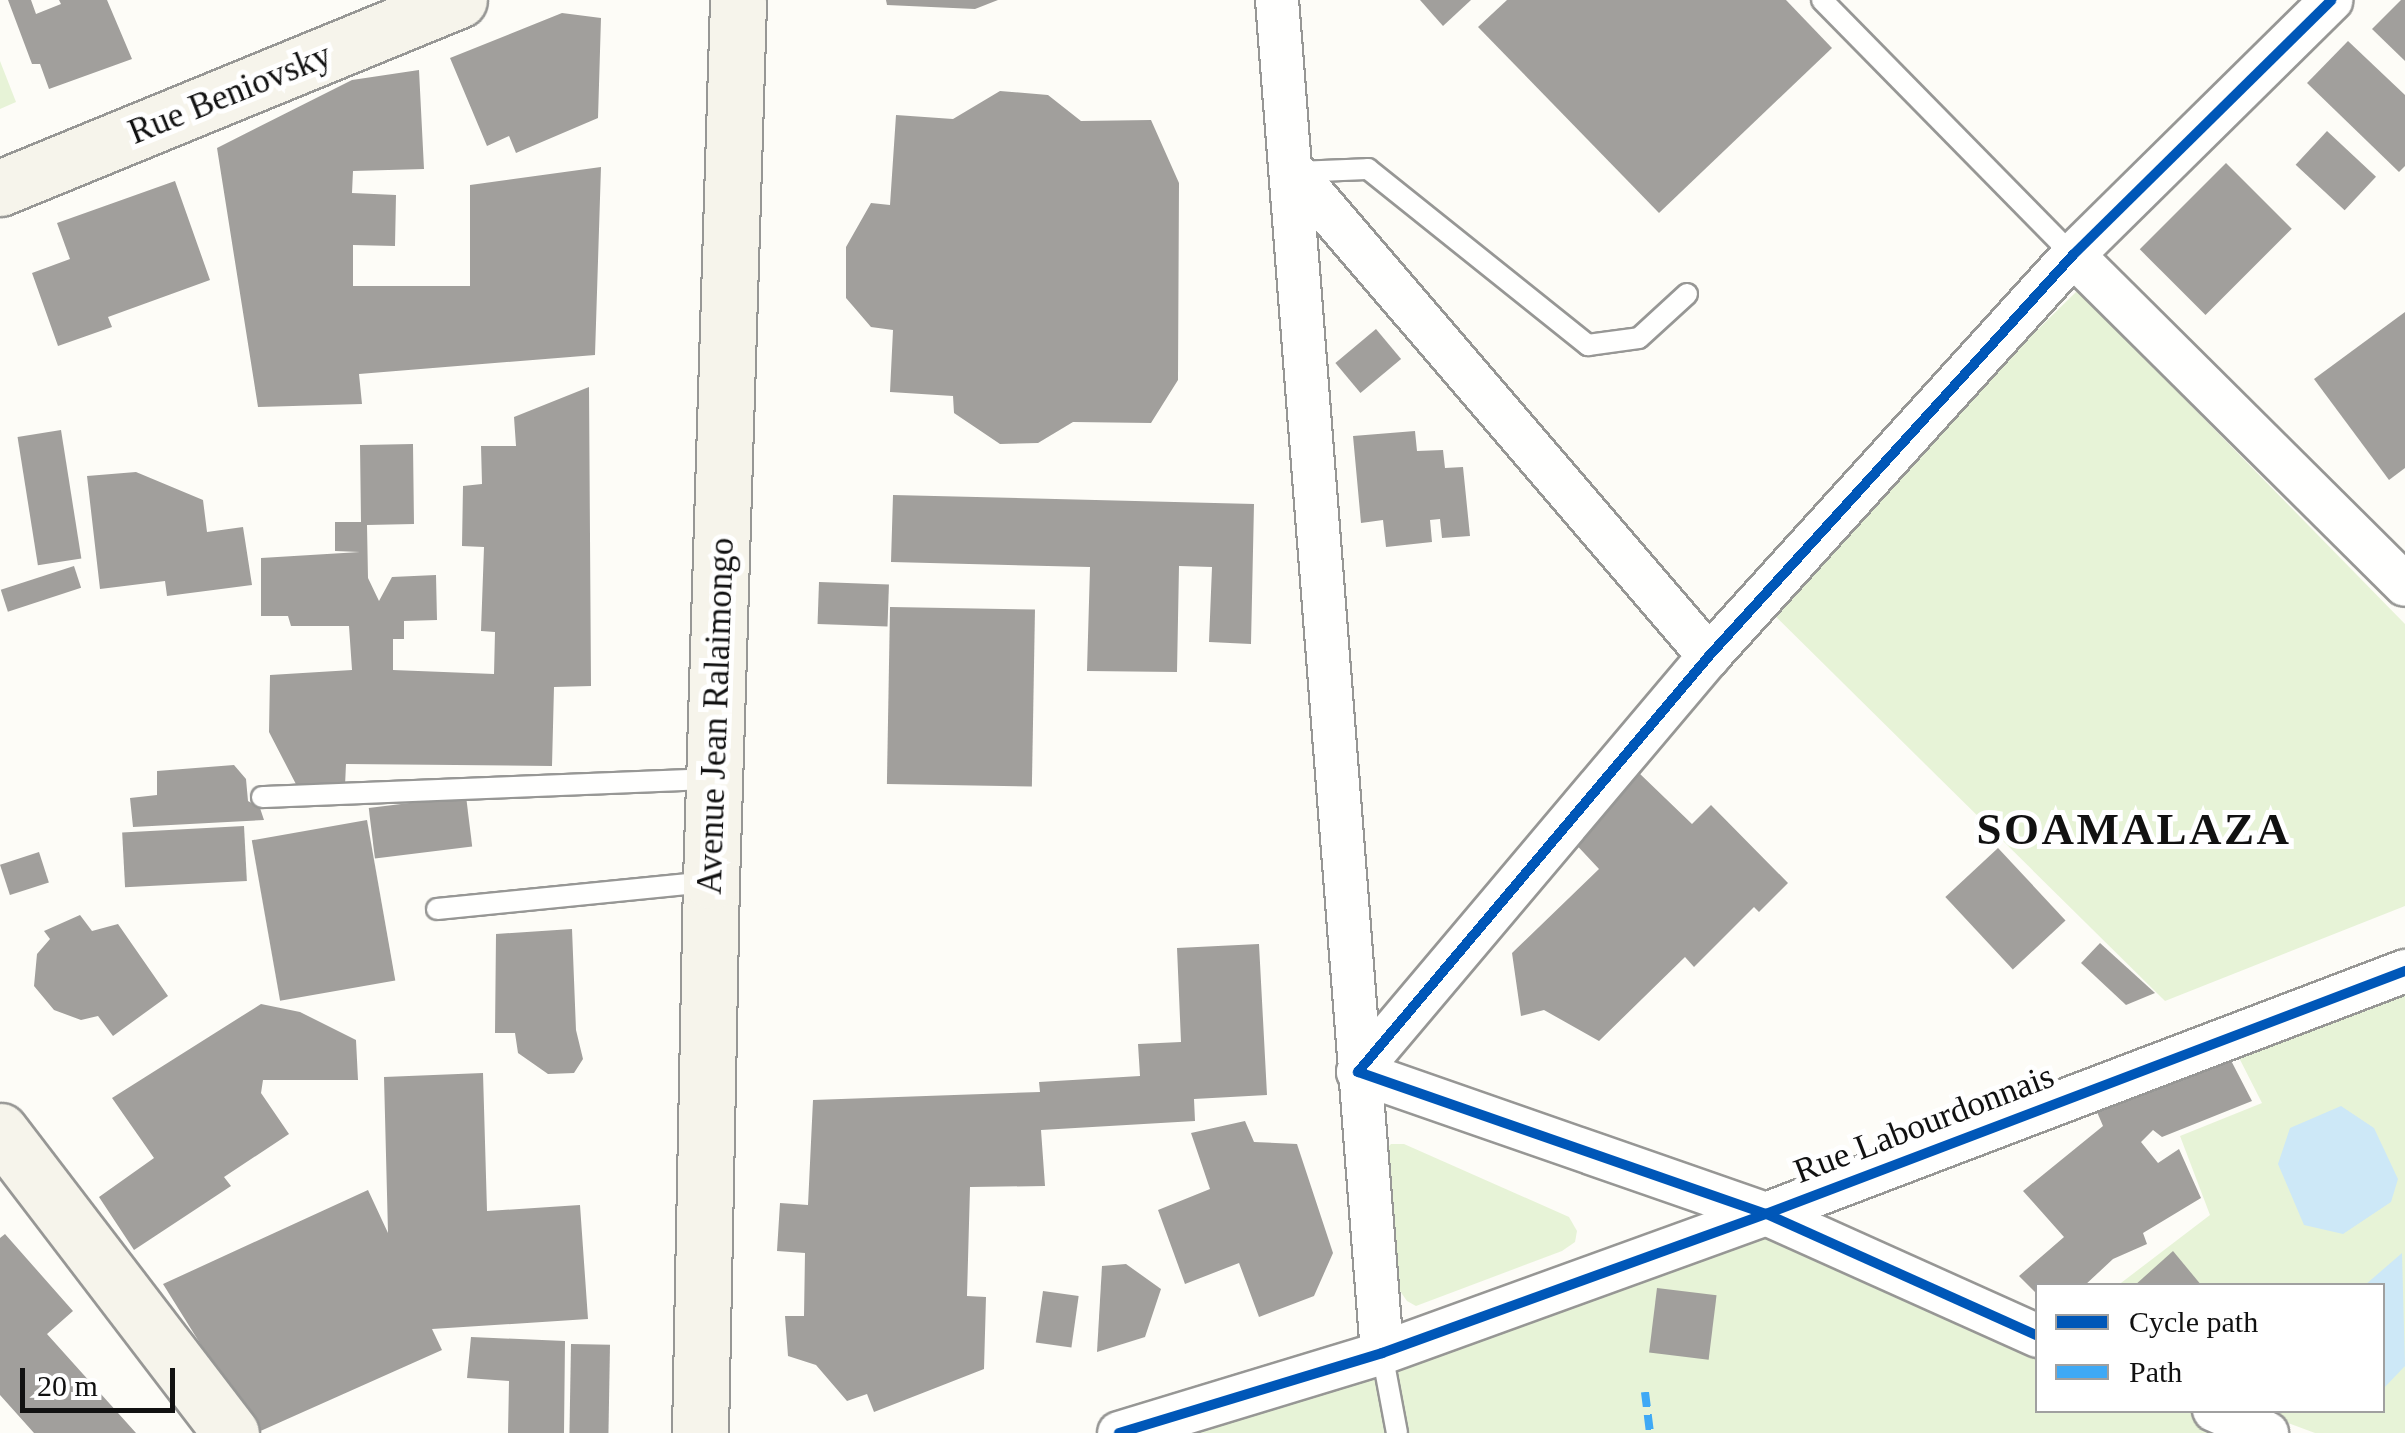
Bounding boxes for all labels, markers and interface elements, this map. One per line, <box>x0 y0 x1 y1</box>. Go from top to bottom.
street label: Rue Beniovsky <box>123 34 337 154</box>
street label: Avenue Jean Ralaimongo <box>689 537 743 895</box>
district label: SOAMALAZA <box>1976 803 2292 857</box>
street label: Rue Labourdonnais <box>1788 1055 2060 1193</box>
legend <box>2035 1283 2385 1413</box>
text: Cycle path <box>2129 1305 2258 1338</box>
scale bar <box>25 1348 180 1410</box>
text: Path <box>2129 1355 2182 1388</box>
text: 20 m <box>37 1369 98 1402</box>

